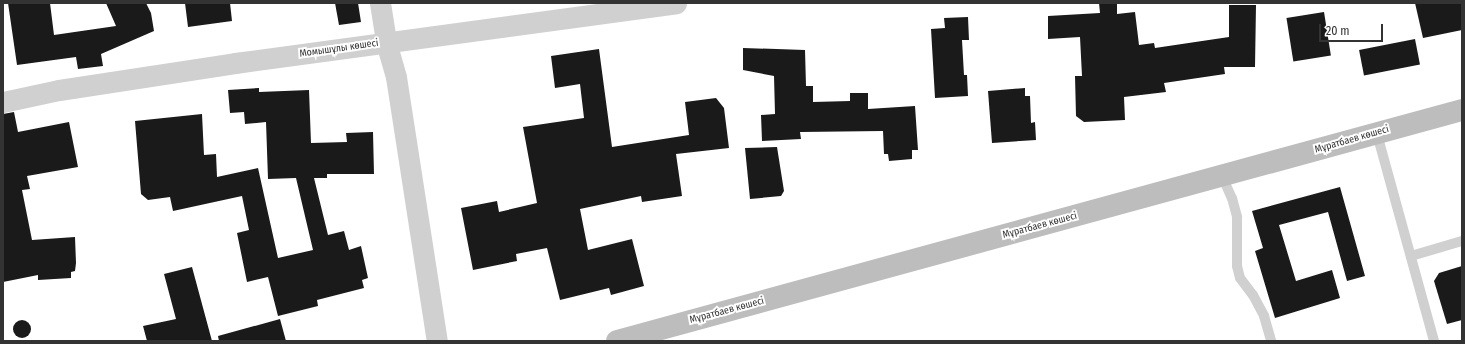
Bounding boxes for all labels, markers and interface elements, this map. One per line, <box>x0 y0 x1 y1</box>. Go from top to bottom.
scale bar <box>1321 16 1385 42</box>
text: 20 m <box>1326 24 1350 38</box>
street label: Момышұлы көшесі <box>299 38 379 60</box>
street label: Мұратбаев көшесі <box>1314 124 1390 156</box>
street label: Мұратбаев көшесі <box>1001 210 1079 242</box>
street label: Мұратбаев көшесі <box>688 295 766 327</box>

